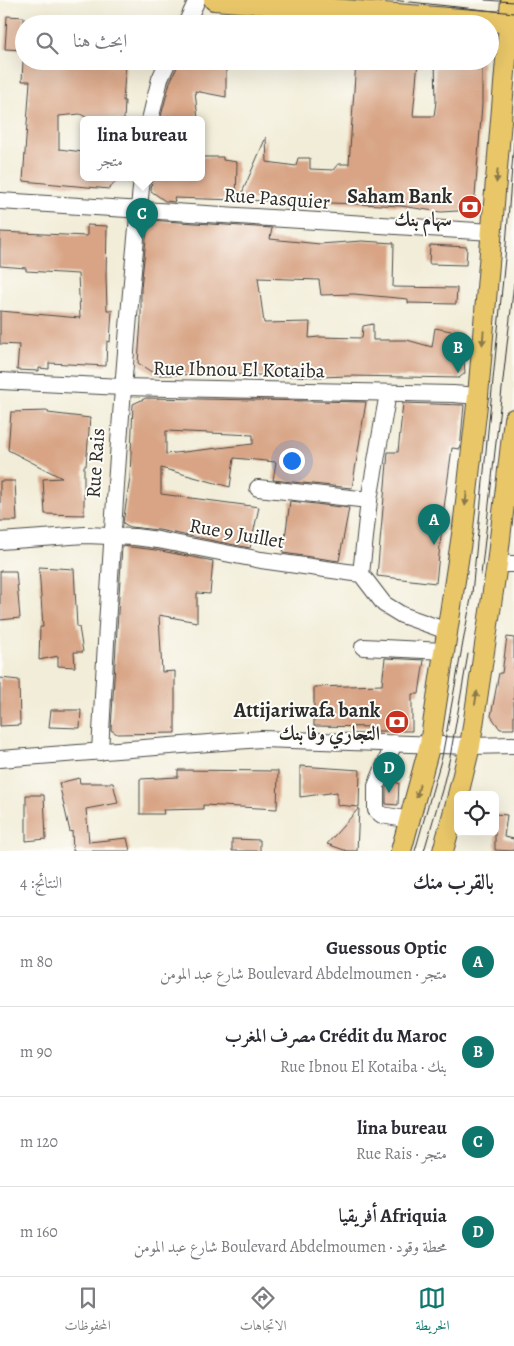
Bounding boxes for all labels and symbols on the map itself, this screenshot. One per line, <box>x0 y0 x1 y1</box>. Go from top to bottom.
one-way arrow <box>493 168 501 184</box>
street label: Rue Pasquier <box>223 181 331 216</box>
place label: Saham Bank سهام بنك <box>347 183 453 237</box>
bank icon: Saham Bank سهام بنك <box>457 194 483 220</box>
pin: C <box>126 198 158 239</box>
one-way arrow <box>479 330 487 346</box>
pin: B <box>442 332 474 373</box>
street label: Rue Ibnou El Kotaiba <box>153 355 326 385</box>
street label: Rue Rais <box>80 427 111 499</box>
your location <box>279 448 305 474</box>
one-way arrow <box>462 492 470 508</box>
pin: A <box>418 504 450 545</box>
street label: Rue 9 Juillet <box>187 512 287 555</box>
one-way arrow <box>473 689 481 705</box>
place label: Attijariwafa bank التجاري وفا بنك <box>233 697 381 750</box>
bank icon: Attijariwafa bank التجاري وفا بنك <box>384 709 410 735</box>
pin: D <box>373 752 405 793</box>
one-way arrow <box>413 784 421 799</box>

